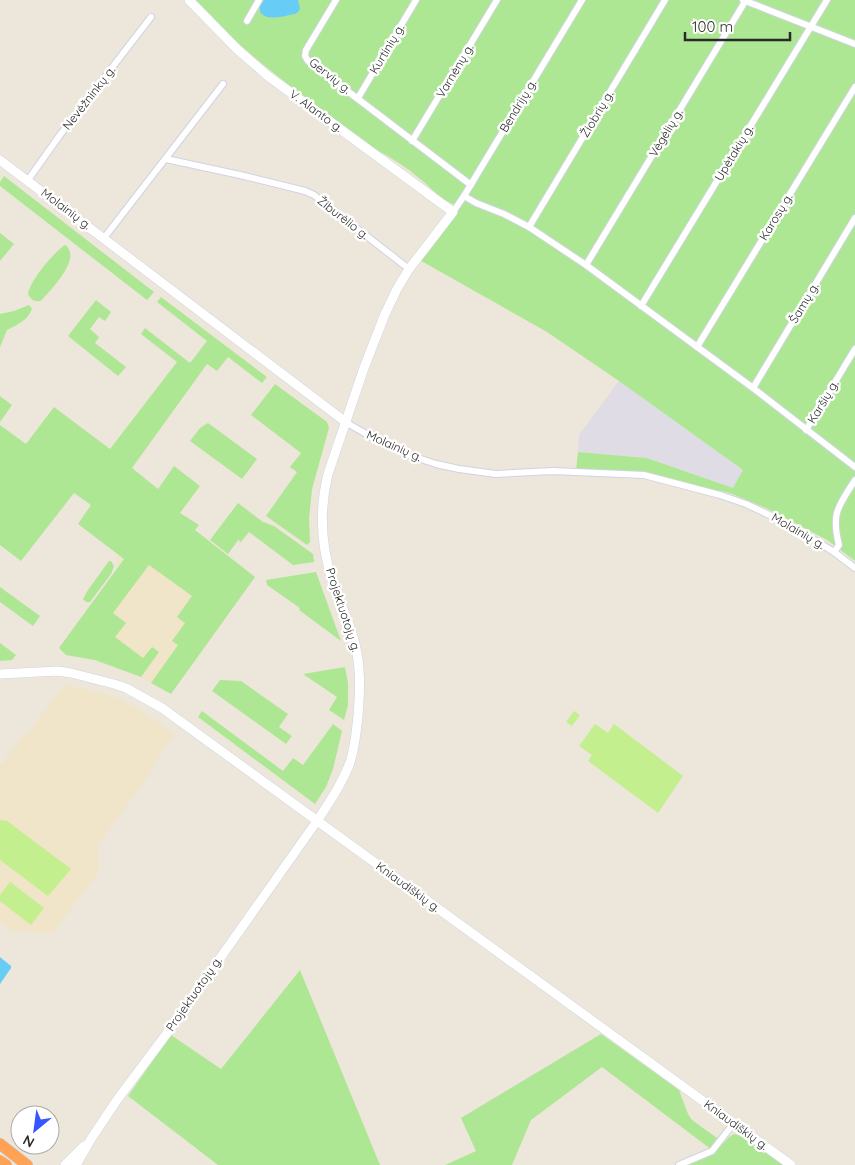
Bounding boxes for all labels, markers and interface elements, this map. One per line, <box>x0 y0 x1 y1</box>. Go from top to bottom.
scale bar <box>685 10 790 42</box>
text: 100 m <box>692 17 733 36</box>
street label: Kurtinių g. <box>366 21 407 76</box>
street label: Varnėnų g. <box>433 41 476 100</box>
street label: Gervių g. <box>306 55 354 97</box>
street label: Nevėžninkų g. <box>59 63 118 133</box>
street label: Bendrijų g. <box>496 77 539 135</box>
street label: V. Alanto g. <box>287 86 346 135</box>
street label: Žiobrių g. <box>577 88 616 140</box>
street label: Vėgėlių g. <box>645 106 686 160</box>
street label: Upėtakių g. <box>711 122 756 183</box>
street label: Molainių g. <box>38 185 94 232</box>
street label: Karosų g. <box>756 190 795 243</box>
street label: Žiburėlio g. <box>315 193 372 242</box>
street label: Šamų g. <box>786 280 822 326</box>
street label: Karšių g. <box>804 377 841 426</box>
street label: Molainių g. <box>364 427 424 464</box>
street label: Molainių g. <box>769 509 828 552</box>
street label: Projektuotojų g. <box>323 566 364 654</box>
street label: Kniaudiškių g. <box>373 858 443 915</box>
street label: Projektuotojų g. <box>162 954 225 1034</box>
street label: Kniaudiškių g. <box>701 1096 771 1153</box>
north arrow <box>10 1105 60 1155</box>
text: N <box>20 1131 38 1152</box>

